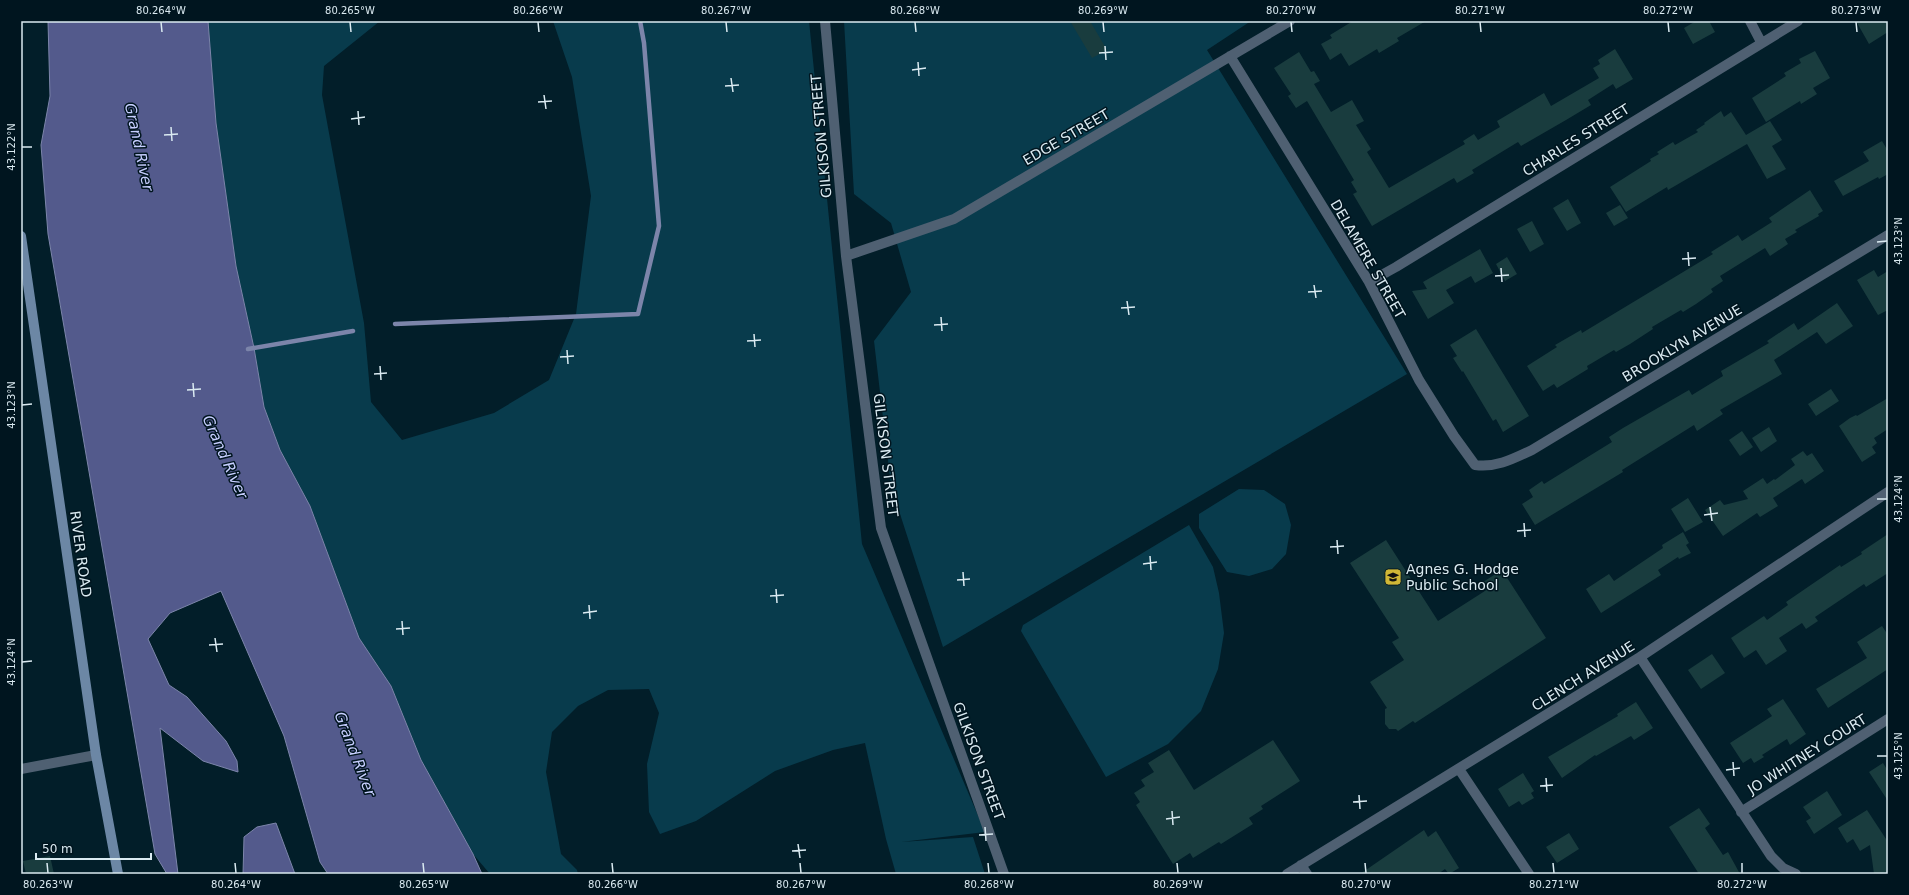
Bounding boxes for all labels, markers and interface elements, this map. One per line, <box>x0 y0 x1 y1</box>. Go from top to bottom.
text: 80.264°W <box>136 5 186 16</box>
text: 80.265°W <box>325 5 375 16</box>
text: 80.266°W <box>513 5 563 16</box>
text: 80.267°W <box>701 5 751 16</box>
text: 80.268°W <box>890 5 940 16</box>
text: 80.269°W <box>1078 5 1128 16</box>
text: 80.270°W <box>1266 5 1316 16</box>
text: 80.271°W <box>1455 5 1505 16</box>
text: 80.272°W <box>1643 5 1693 16</box>
text: 80.273°W <box>1831 5 1881 16</box>
street label: GILKISON STREET <box>808 73 834 199</box>
street label: CHARLES STREET <box>1520 100 1633 179</box>
water label: Grand River <box>121 101 157 194</box>
street label: EDGE STREET <box>1020 106 1112 168</box>
text: 43.122°N <box>6 123 17 171</box>
street label: DELAMERE STREET <box>1327 197 1409 322</box>
text: 43.123°N <box>1893 217 1904 265</box>
street label: BROOKLYN AVENUE <box>1619 301 1745 385</box>
text: 43.123°N <box>6 381 17 429</box>
street label: GILKISON STREET <box>870 392 902 518</box>
water label: Grand River <box>199 412 252 502</box>
text: 43.124°N <box>1893 475 1904 523</box>
street label: RIVER ROAD <box>67 510 95 598</box>
place label: Agnes G. Hodge Public School <box>1406 561 1519 593</box>
school or university icon: Agnes G. Hodge Public School <box>1383 567 1403 587</box>
text: 43.124°N <box>6 638 17 686</box>
street label: CLENCH AVENUE <box>1529 638 1637 714</box>
street label: GILKISON STREET <box>950 700 1008 823</box>
water label: Grand River <box>331 709 380 800</box>
street label: JO WHITNEY COURT <box>1744 711 1870 798</box>
text: 43.125°N <box>1893 732 1904 780</box>
scale bar <box>36 835 151 861</box>
text: 50 m <box>42 842 73 856</box>
text: 80.263°W <box>23 879 73 890</box>
text: 80.264°W <box>211 879 261 890</box>
text: 80.265°W <box>399 879 449 890</box>
text: 80.266°W <box>588 879 638 890</box>
text: 80.267°W <box>776 879 826 890</box>
text: 80.268°W <box>964 879 1014 890</box>
text: 80.269°W <box>1153 879 1203 890</box>
text: 80.270°W <box>1341 879 1391 890</box>
text: 80.271°W <box>1529 879 1579 890</box>
text: 80.272°W <box>1717 879 1767 890</box>

